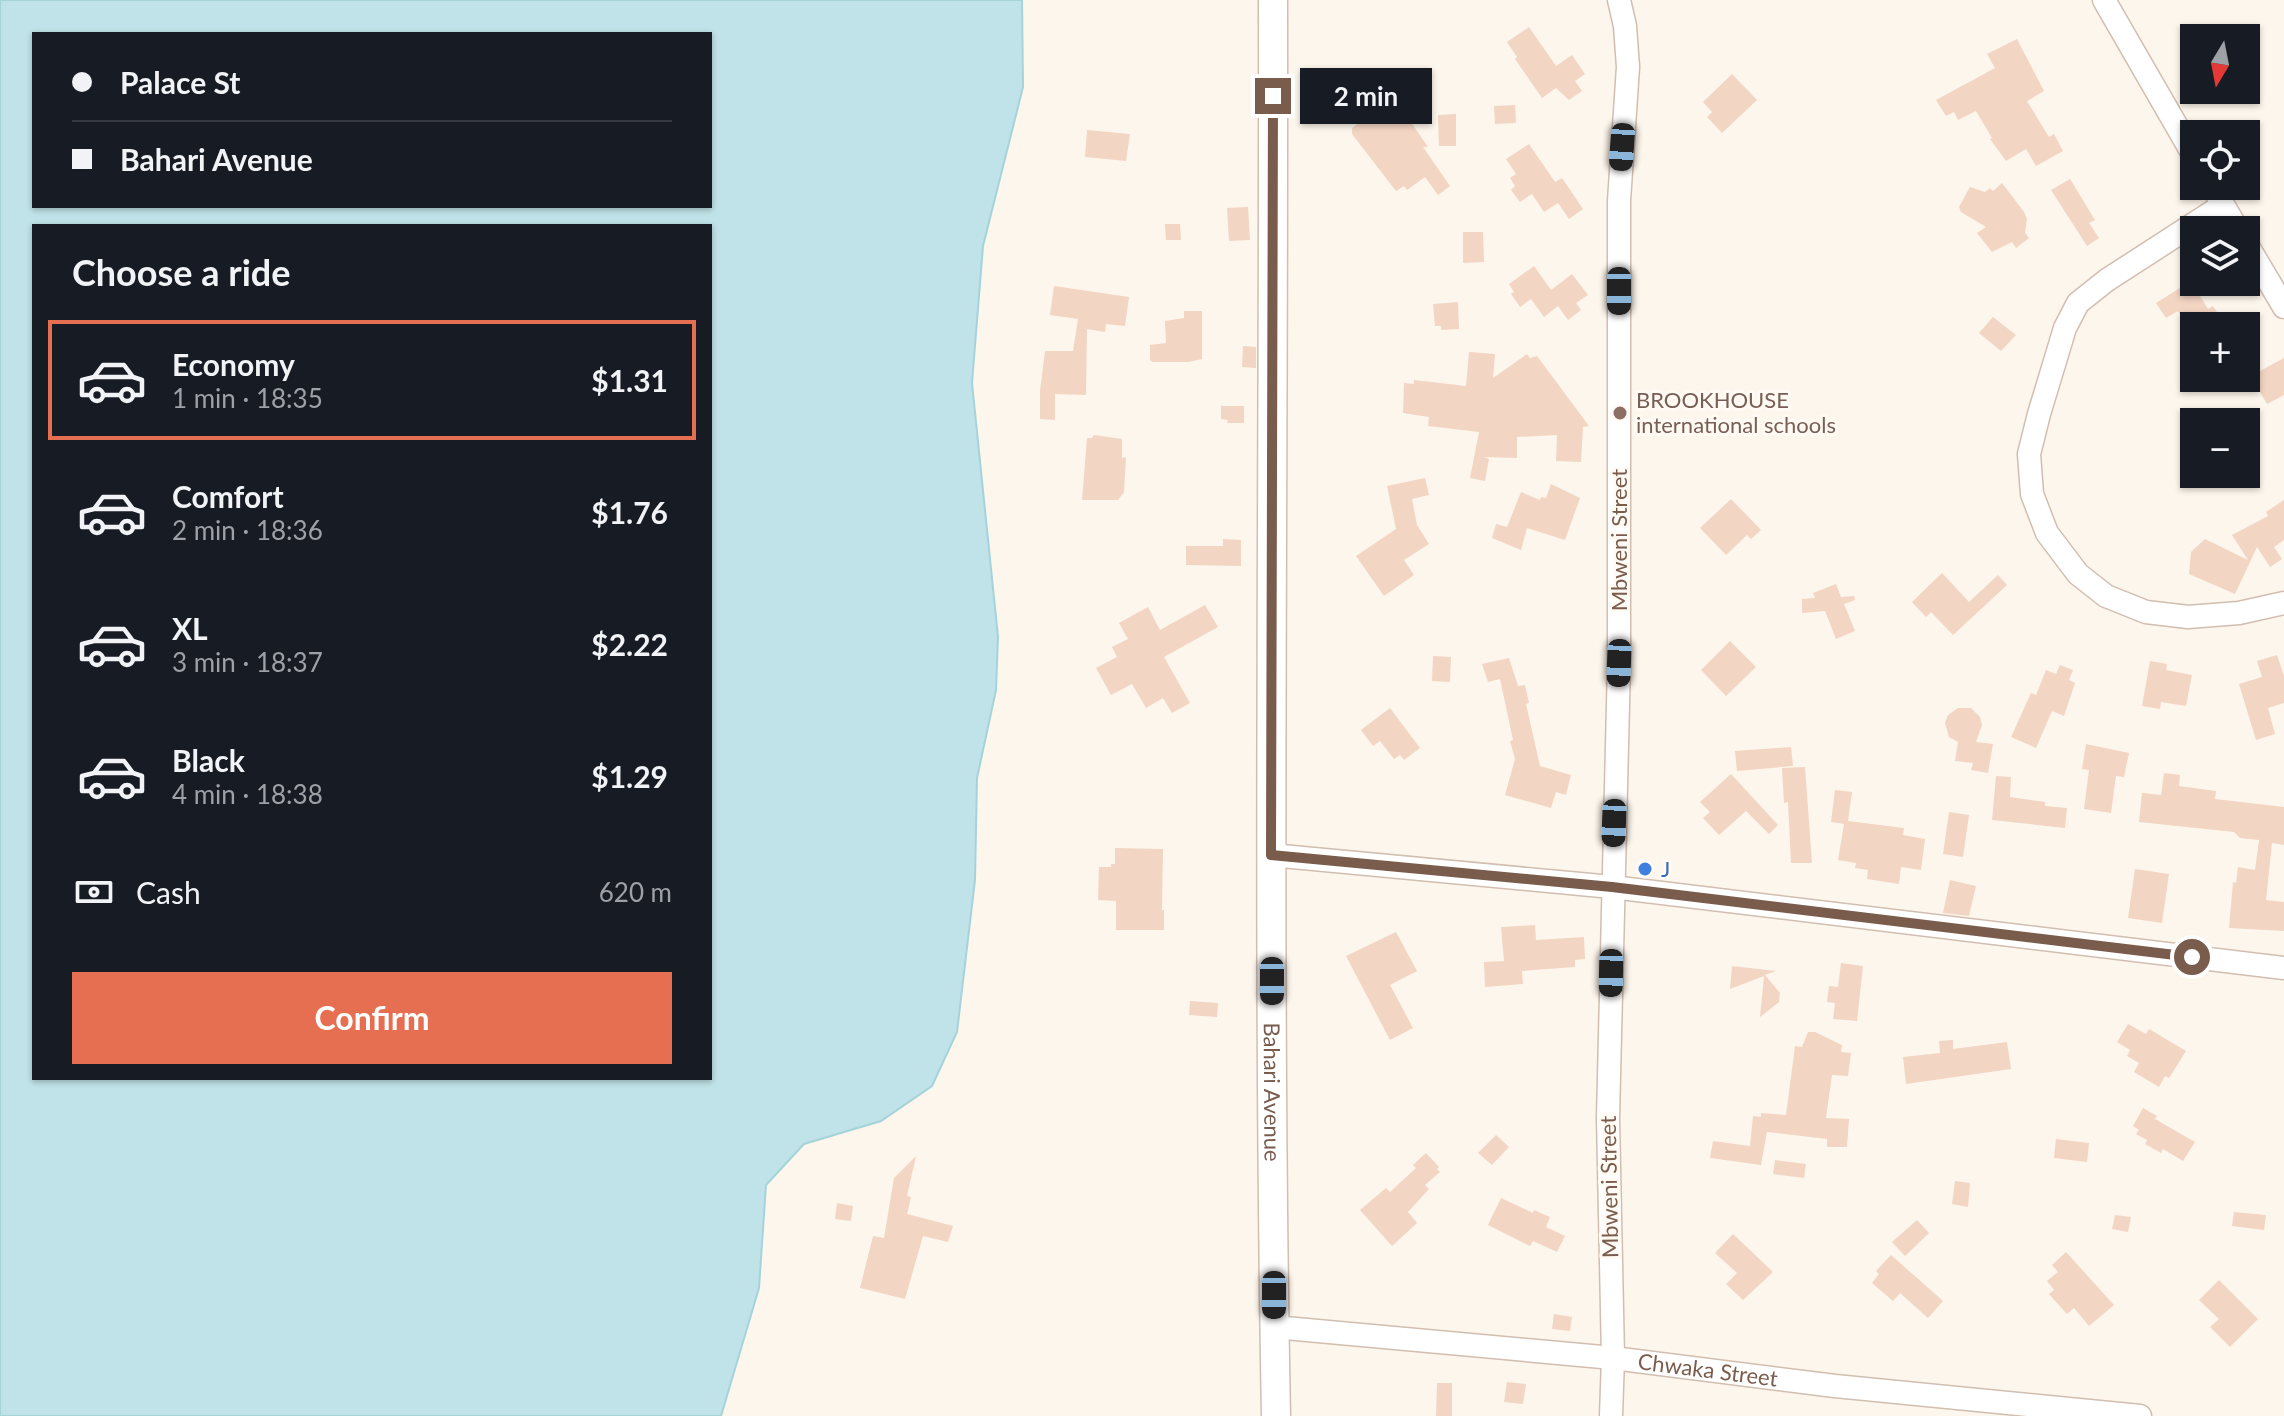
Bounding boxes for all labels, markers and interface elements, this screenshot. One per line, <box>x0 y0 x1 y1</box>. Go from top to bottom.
north arrow <box>2180 24 2260 104</box>
map controls <box>2180 24 2260 488</box>
text: Palace St <box>120 64 240 100</box>
callout: 2 min <box>1301 68 1433 124</box>
route end <box>1255 78 1291 114</box>
text: 2 min <box>1334 80 1398 112</box>
button: locate <box>2180 120 2260 200</box>
car <box>1608 122 1636 172</box>
text: Bahari Avenue <box>120 141 313 177</box>
button: layers <box>2180 216 2260 296</box>
text: Choose a ride <box>72 250 291 294</box>
car <box>1607 267 1631 315</box>
button: + <box>2180 312 2260 392</box>
icon: car <box>76 344 148 416</box>
text: Economy <box>172 346 295 382</box>
text: $1.31 <box>591 362 668 398</box>
text: 1 min · 18:35 <box>172 382 323 414</box>
place label: BROOKHOUSE international schools <box>1636 386 1836 438</box>
marker: BROOKHOUSE international schools <box>1611 404 1629 422</box>
button: − <box>2180 408 2260 488</box>
street label: Mbweni Street <box>1605 469 1632 611</box>
icon: car <box>76 476 148 548</box>
text: Comfort <box>172 478 284 514</box>
text: $1.76 <box>591 494 668 530</box>
text: 2 min · 18:36 <box>172 514 323 546</box>
icon: car <box>76 608 148 680</box>
text: XL <box>172 610 208 646</box>
text: $2.22 <box>591 626 668 662</box>
car <box>1606 639 1632 687</box>
text: 3 min · 18:37 <box>172 646 323 678</box>
icon: car <box>76 740 148 812</box>
text: Black <box>172 742 245 778</box>
text: $1.29 <box>591 758 668 794</box>
text: 4 min · 18:38 <box>172 778 323 810</box>
car <box>1601 799 1627 847</box>
place label: J <box>1661 855 1670 882</box>
marker: J <box>1636 860 1654 878</box>
icon: cash <box>72 870 116 914</box>
text: Cash <box>136 874 201 910</box>
text: 620 m <box>599 876 672 908</box>
route start <box>2174 939 2210 975</box>
car <box>1599 949 1623 997</box>
car <box>1260 957 1284 1005</box>
button: Confirm <box>72 972 672 1064</box>
street label: Bahari Avenue <box>1259 1022 1287 1162</box>
street label: Mbweni Street <box>1594 1116 1623 1258</box>
car <box>1262 1271 1286 1319</box>
street label: Chwaka Street <box>1636 1347 1780 1392</box>

